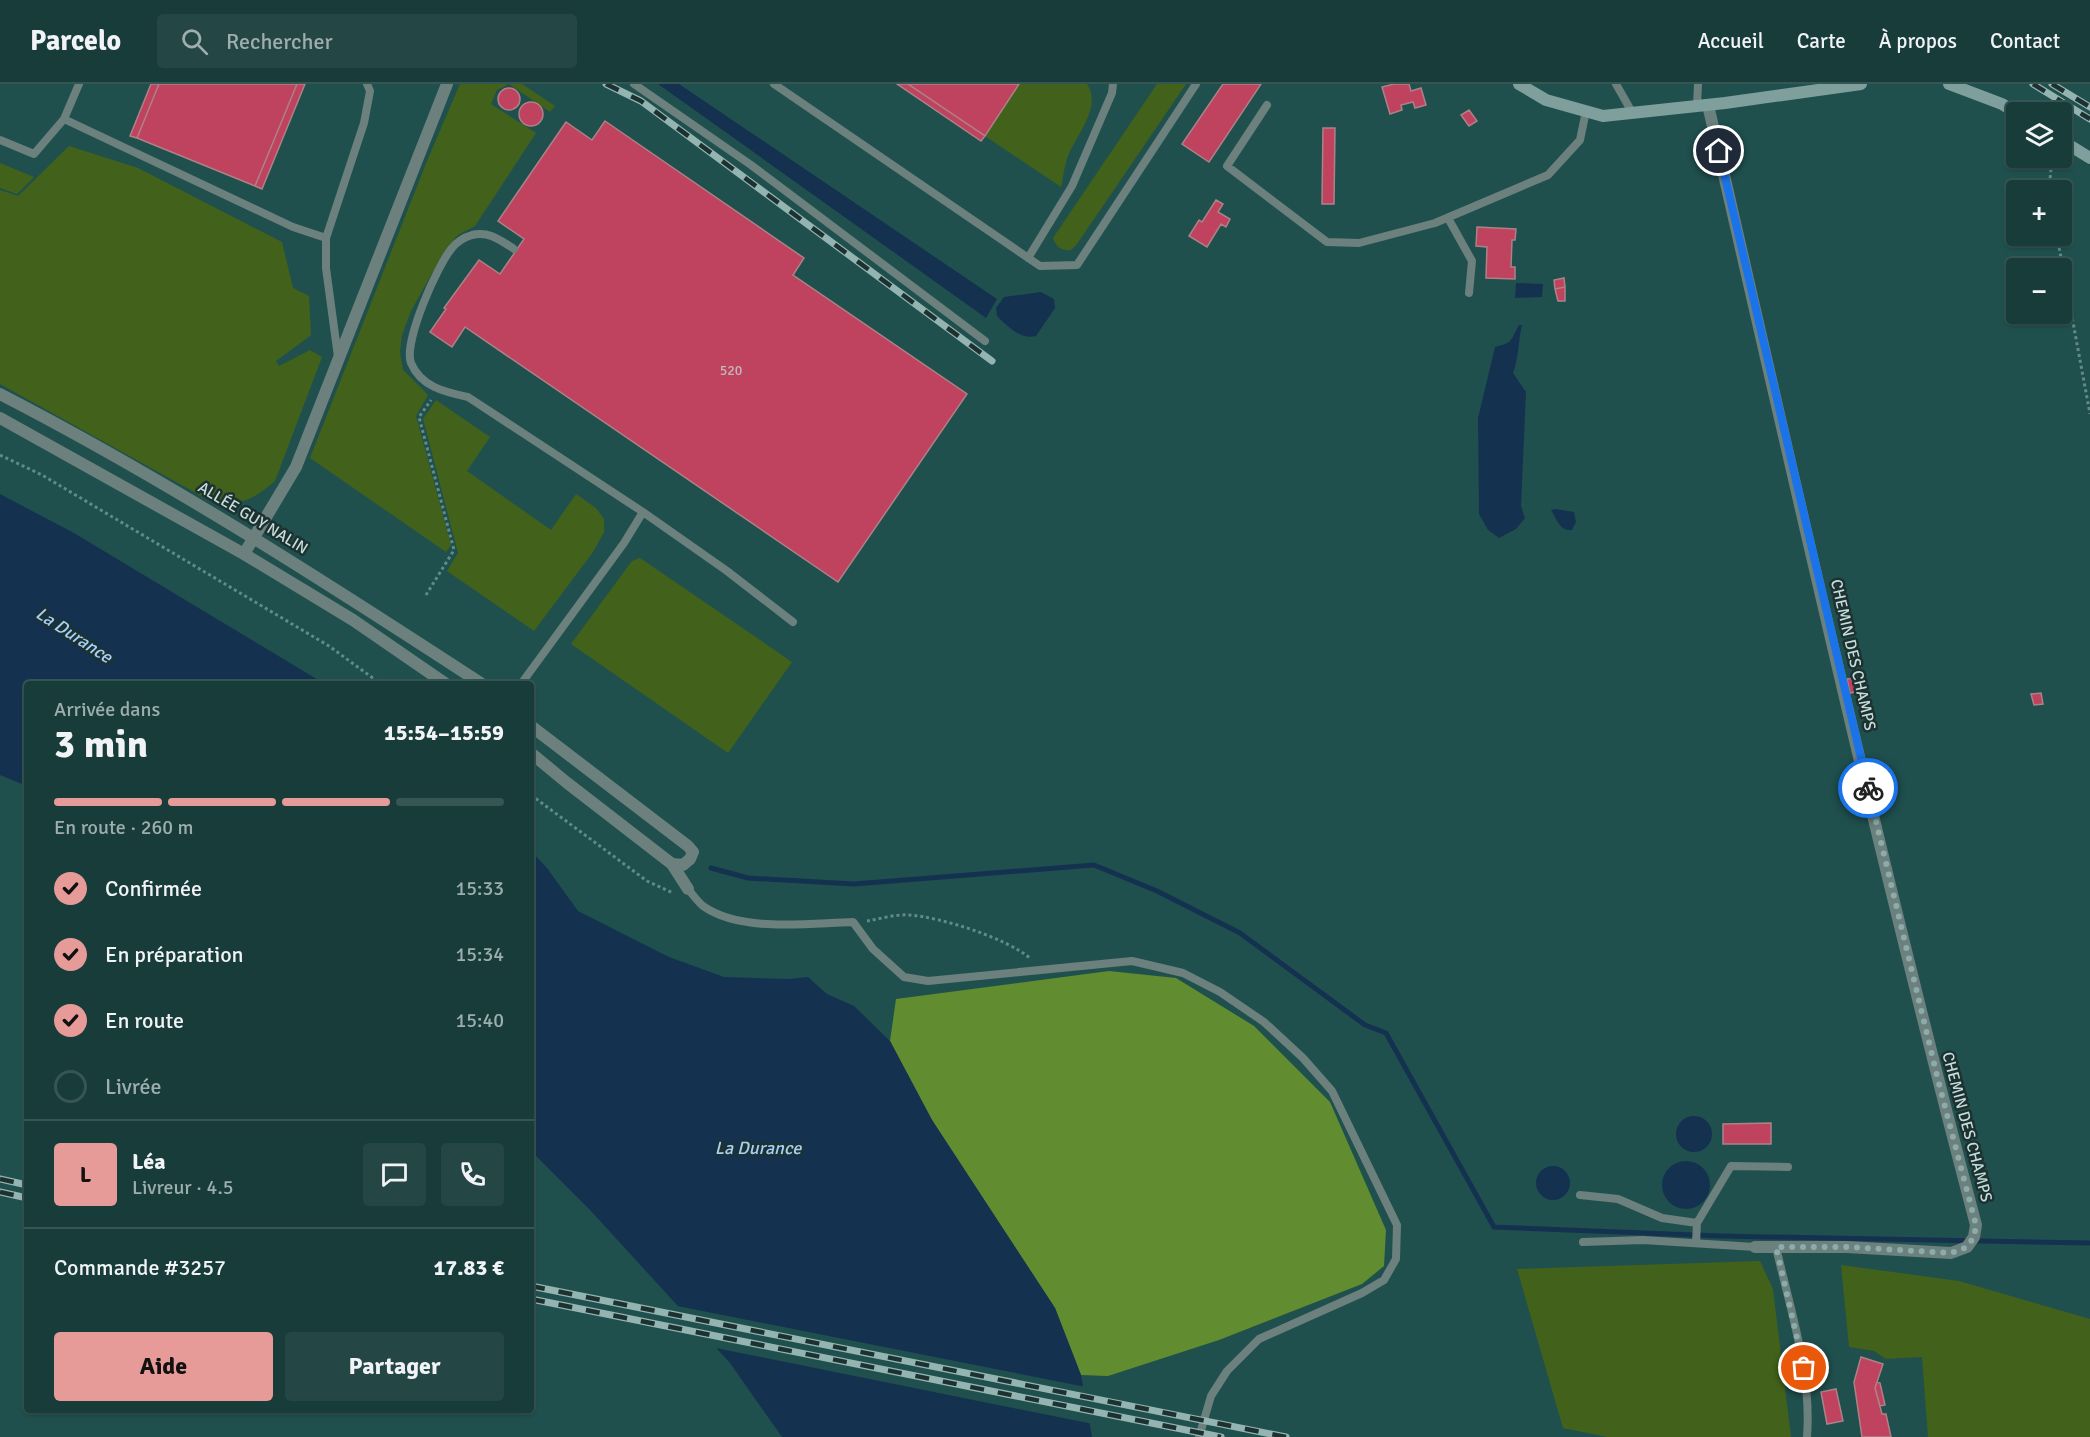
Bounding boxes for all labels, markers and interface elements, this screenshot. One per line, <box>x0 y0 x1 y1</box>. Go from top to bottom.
search box <box>157 14 577 68</box>
text: Parcelo <box>30 24 121 58</box>
icon: search <box>178 25 211 58</box>
text: Rechercher <box>226 28 333 55</box>
text: Accueil <box>1698 28 1764 54</box>
text: Carte <box>1797 28 1846 54</box>
text: À propos <box>1879 28 1957 54</box>
text: Contact <box>1990 28 2060 54</box>
map controls <box>2006 102 2072 324</box>
button: layers <box>2006 102 2072 168</box>
pin <box>1693 125 1744 176</box>
icon: home <box>1702 134 1735 167</box>
button: + <box>2006 180 2072 246</box>
button: − <box>2006 258 2072 324</box>
house number: 520 <box>720 362 742 379</box>
street label: ALLÉE GUY NALIN <box>194 477 312 559</box>
street label: CHEMIN DES CHAMPS <box>1826 577 1880 733</box>
water label: La Durance <box>32 602 117 668</box>
text: Arrivée dans <box>54 697 160 722</box>
text: 15:54–15:59 <box>384 719 504 746</box>
text: 3 min <box>54 720 148 768</box>
courier <box>1838 758 1898 818</box>
icon: bike <box>1852 772 1885 805</box>
text: En route · 260 m <box>54 815 193 840</box>
icon: check <box>54 872 87 905</box>
text: Confirmée <box>105 875 202 902</box>
text: 15:33 <box>455 876 504 901</box>
icon: check <box>54 938 87 971</box>
text: En préparation <box>105 941 244 968</box>
text: 15:34 <box>455 942 504 967</box>
icon: check <box>54 1004 87 1037</box>
text: En route <box>105 1007 184 1034</box>
text: 15:40 <box>455 1008 504 1033</box>
street label: CHEMIN DES CHAMPS <box>1937 1050 1997 1204</box>
text: Livrée <box>105 1073 162 1100</box>
water label: La Durance <box>715 1137 802 1159</box>
button: chat <box>363 1143 426 1206</box>
button: phone <box>441 1143 504 1206</box>
text: Léa <box>132 1148 166 1175</box>
text: L <box>80 1161 91 1188</box>
text: Livreur · 4.5 <box>132 1175 233 1200</box>
text: Commande #3257 <box>54 1254 226 1281</box>
text: 17.83 € <box>433 1254 504 1281</box>
button: Aide <box>54 1332 273 1401</box>
button: Partager <box>285 1332 504 1401</box>
pin <box>1778 1342 1829 1393</box>
icon: bag <box>1787 1351 1820 1384</box>

